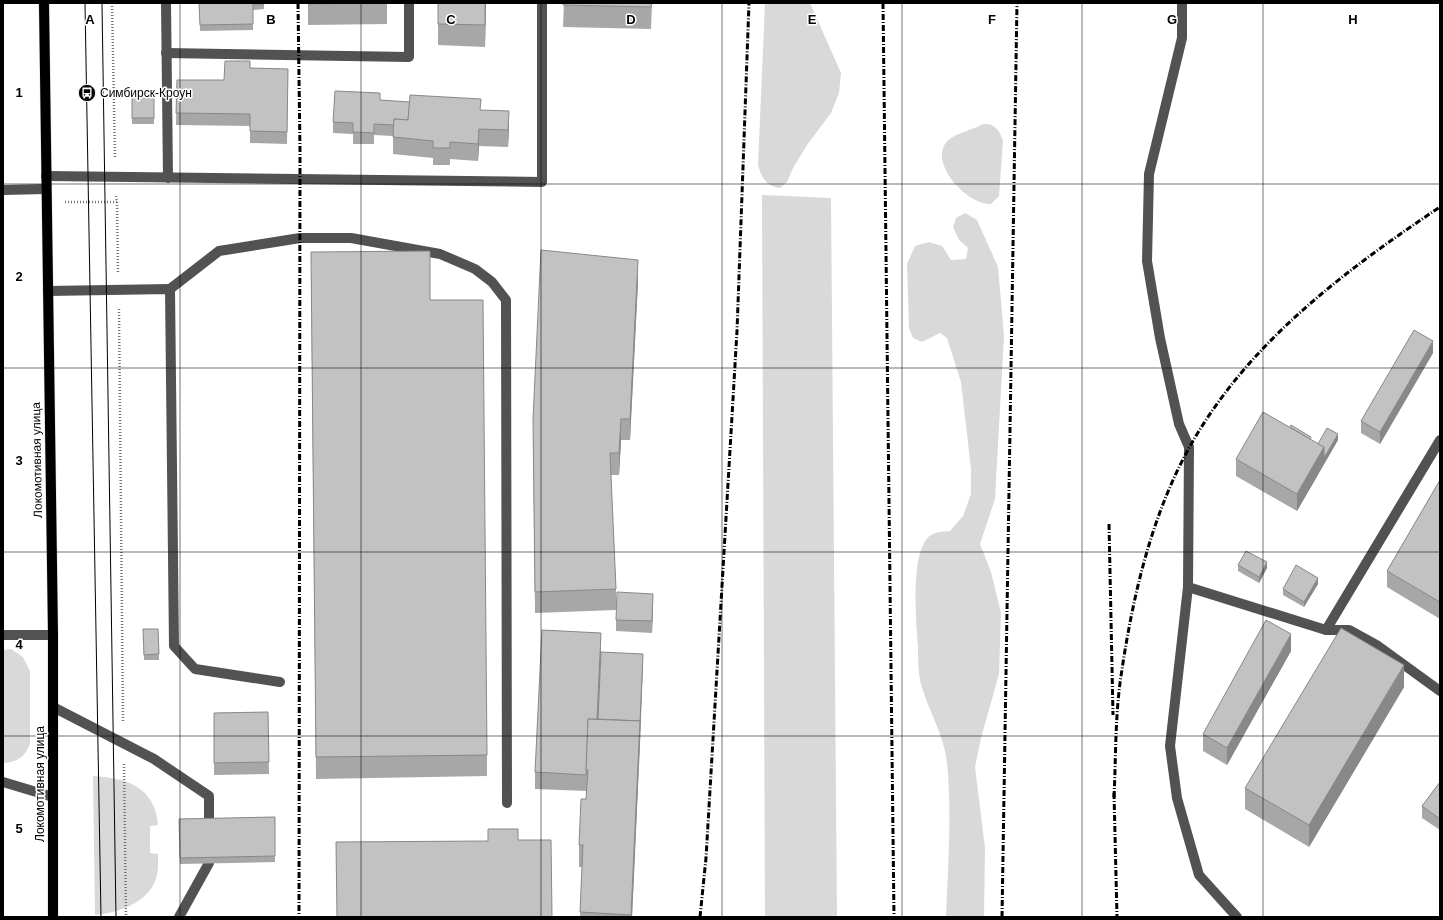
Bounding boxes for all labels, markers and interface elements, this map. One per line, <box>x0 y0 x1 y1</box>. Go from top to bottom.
text: A <box>85 12 95 27</box>
text: B <box>266 12 276 27</box>
text: C <box>446 12 456 27</box>
text: D <box>626 12 636 27</box>
text: E <box>808 12 817 27</box>
text: F <box>988 12 996 27</box>
text: G <box>1167 12 1177 27</box>
text: H <box>1348 12 1358 27</box>
bus stop icon: Симбирск-Кроун <box>77 83 97 103</box>
text: 1 <box>15 85 23 100</box>
place label: Симбирск-Кроун <box>100 86 192 100</box>
text: 2 <box>15 269 23 284</box>
street label: Локомотивная улица <box>29 402 45 518</box>
text: 3 <box>15 453 23 468</box>
text: 4 <box>15 637 23 652</box>
street label: Локомотивная улица <box>33 726 47 842</box>
text: 5 <box>15 821 23 836</box>

